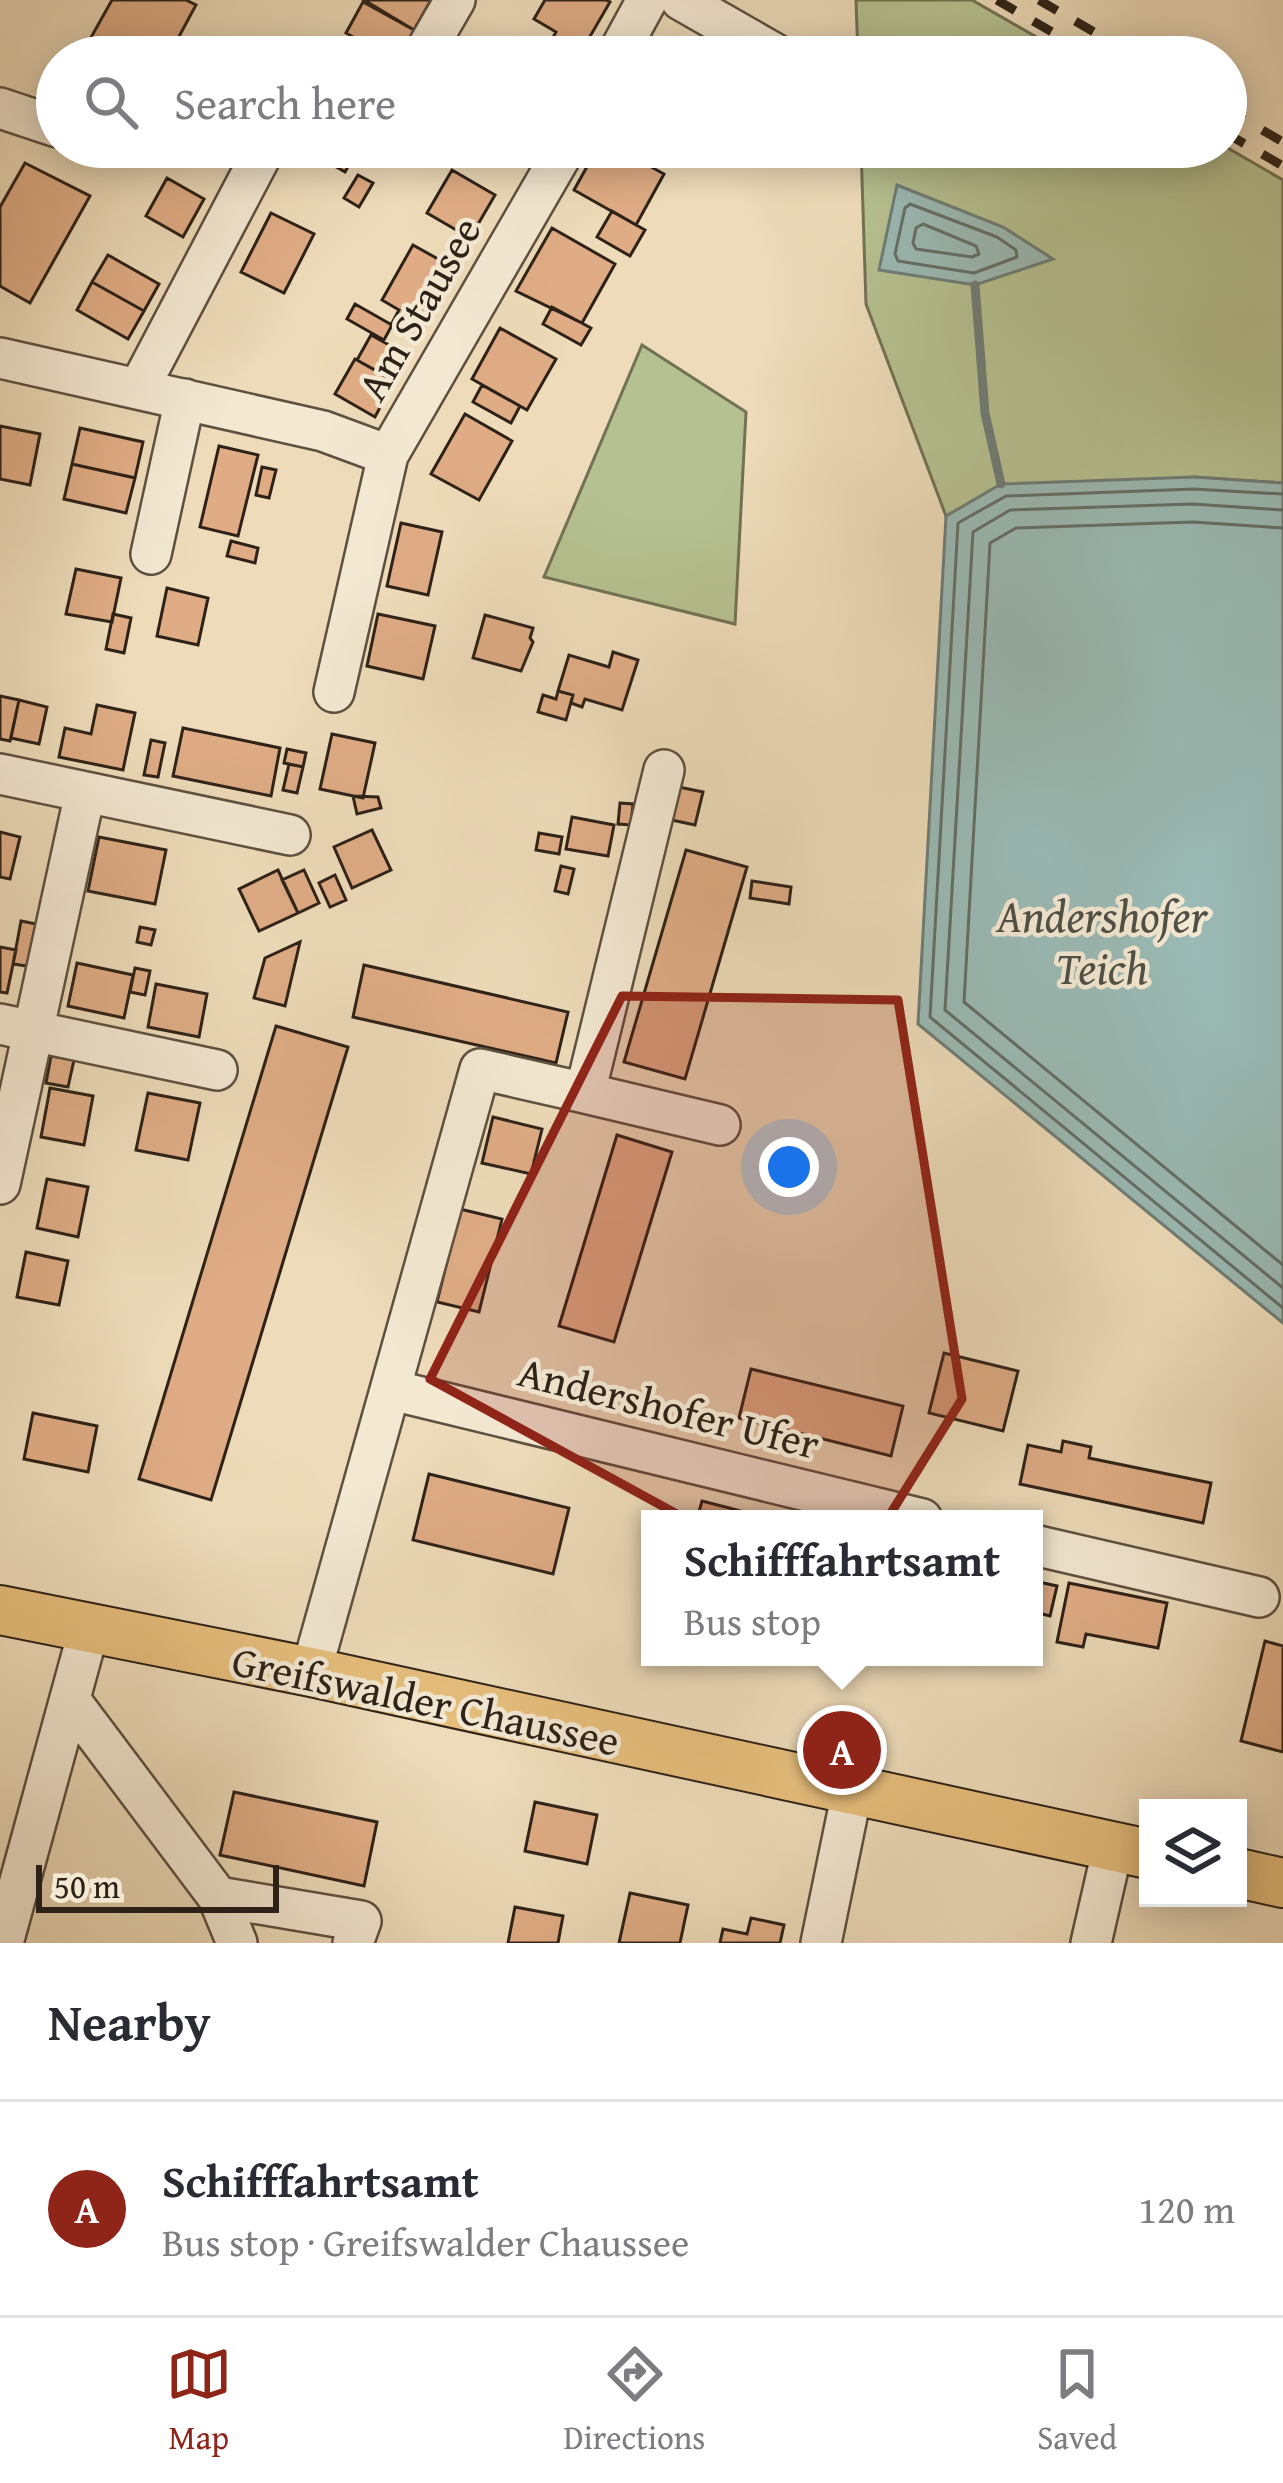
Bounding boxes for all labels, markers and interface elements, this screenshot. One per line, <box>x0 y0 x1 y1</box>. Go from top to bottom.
search box <box>36 36 1247 168</box>
icon: search <box>78 69 144 135</box>
text: Search here <box>174 70 396 135</box>
street label: Am Stausee <box>341 205 495 411</box>
water label: Andershofer Teich <box>996 883 1209 1000</box>
your location <box>759 1137 819 1197</box>
street label: Andershofer Ufer <box>512 1340 826 1474</box>
popup <box>641 1510 1043 1666</box>
text: Schifffahrtsamt <box>684 1527 1000 1592</box>
text: Bus stop <box>684 1592 821 1649</box>
street label: Greifswalder Chaussee <box>227 1629 625 1771</box>
pin: A <box>803 1705 881 1795</box>
map controls <box>1139 1799 1247 1907</box>
button: layers <box>1139 1799 1247 1907</box>
scale bar <box>36 1859 279 1912</box>
text: 50 m <box>54 1862 120 1910</box>
text: Nearby <box>48 1984 211 2059</box>
text: Schifffahrtsamt <box>162 2148 479 2213</box>
text: A <box>75 2180 99 2237</box>
text: 120 m <box>1138 2180 1235 2237</box>
text: Bus stop · Greifswalder Chaussee <box>162 2213 689 2270</box>
tab: Map <box>166 2341 232 2461</box>
tab: Directions <box>564 2341 705 2461</box>
tab: Saved <box>1037 2341 1117 2461</box>

